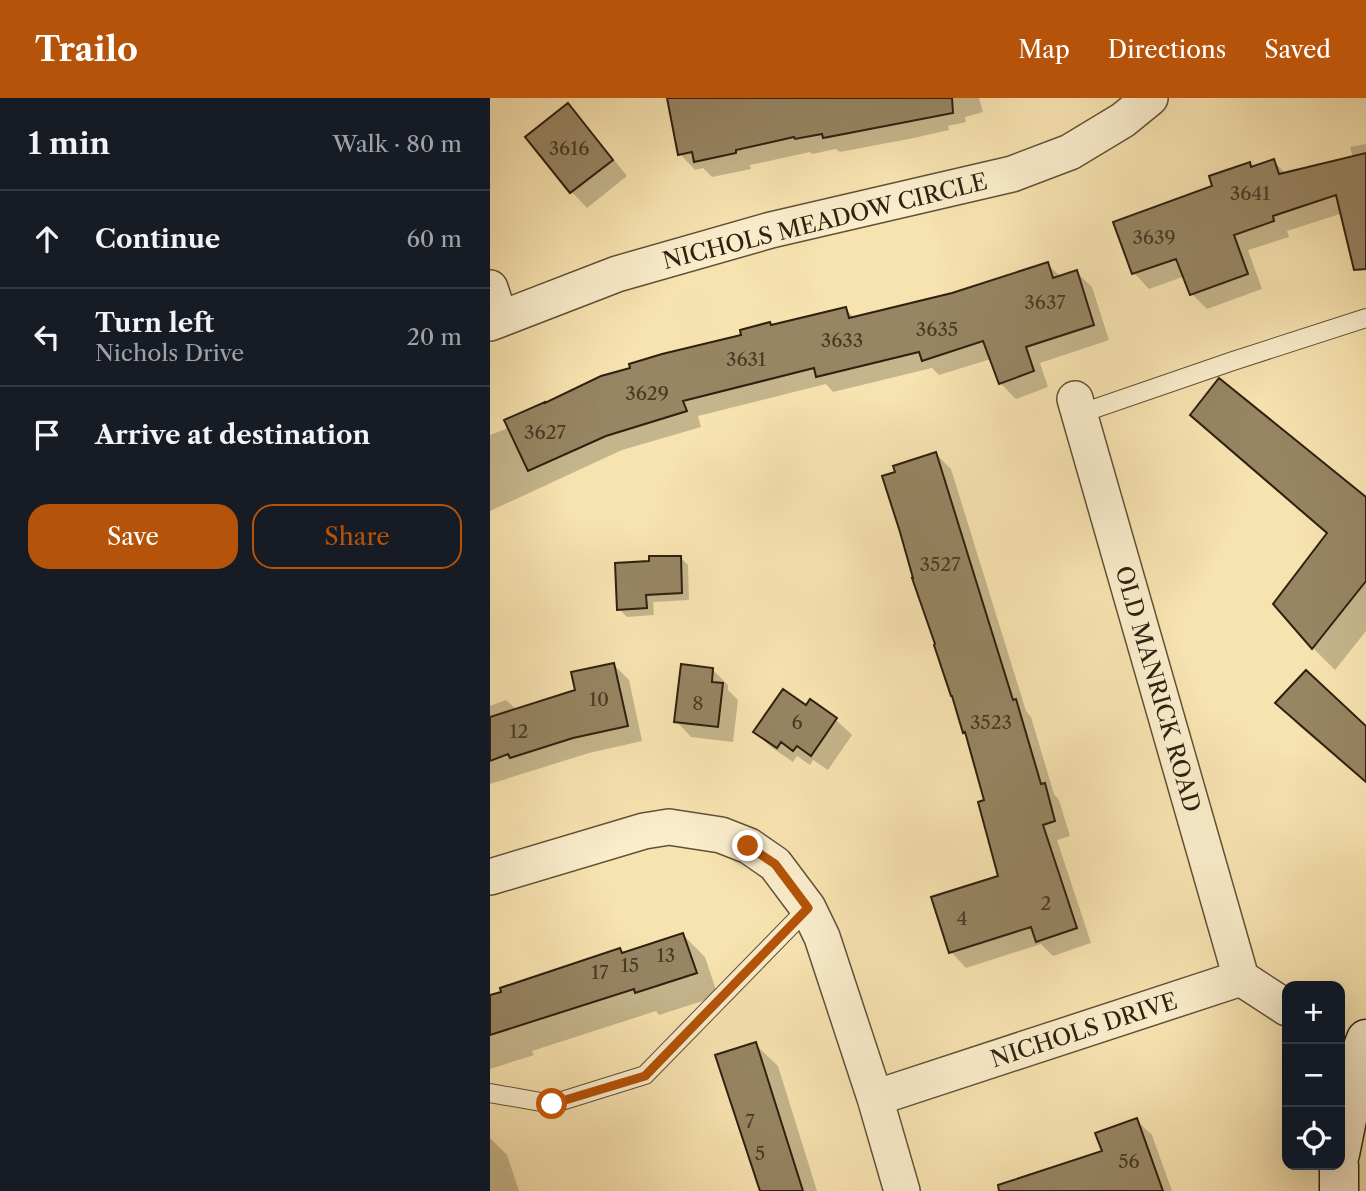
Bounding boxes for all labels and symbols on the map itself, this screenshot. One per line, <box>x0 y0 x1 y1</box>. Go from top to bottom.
house number: 3616 <box>549 137 589 160</box>
street label: NICHOLS MEADOW CIRCLE <box>660 167 990 275</box>
house number: 3641 <box>1230 182 1270 205</box>
house number: 3639 <box>1132 226 1176 249</box>
house number: 3637 <box>1024 291 1066 314</box>
house number: 3635 <box>916 318 958 341</box>
house number: 3633 <box>821 329 863 352</box>
house number: 3631 <box>726 348 766 371</box>
house number: 3629 <box>625 382 669 405</box>
house number: 3627 <box>524 421 567 444</box>
house number: 3527 <box>919 553 961 576</box>
street label: OLD MANRICK ROAD <box>1109 563 1207 815</box>
house number: 10 <box>589 688 609 711</box>
house number: 8 <box>692 692 704 715</box>
house number: 6 <box>791 711 803 734</box>
house number: 3523 <box>970 711 1012 734</box>
house number: 12 <box>510 720 529 743</box>
route end <box>732 830 763 861</box>
house number: 2 <box>1041 892 1052 915</box>
house number: 4 <box>957 907 968 930</box>
house number: 13 <box>657 944 675 967</box>
house number: 15 <box>621 954 639 977</box>
house number: 17 <box>591 961 609 984</box>
street label: NICHOLS DRIVE <box>987 987 1181 1073</box>
route start <box>536 1088 567 1119</box>
house number: 7 <box>745 1110 755 1133</box>
house number: 5 <box>755 1142 765 1165</box>
house number: 56 <box>1118 1150 1140 1173</box>

